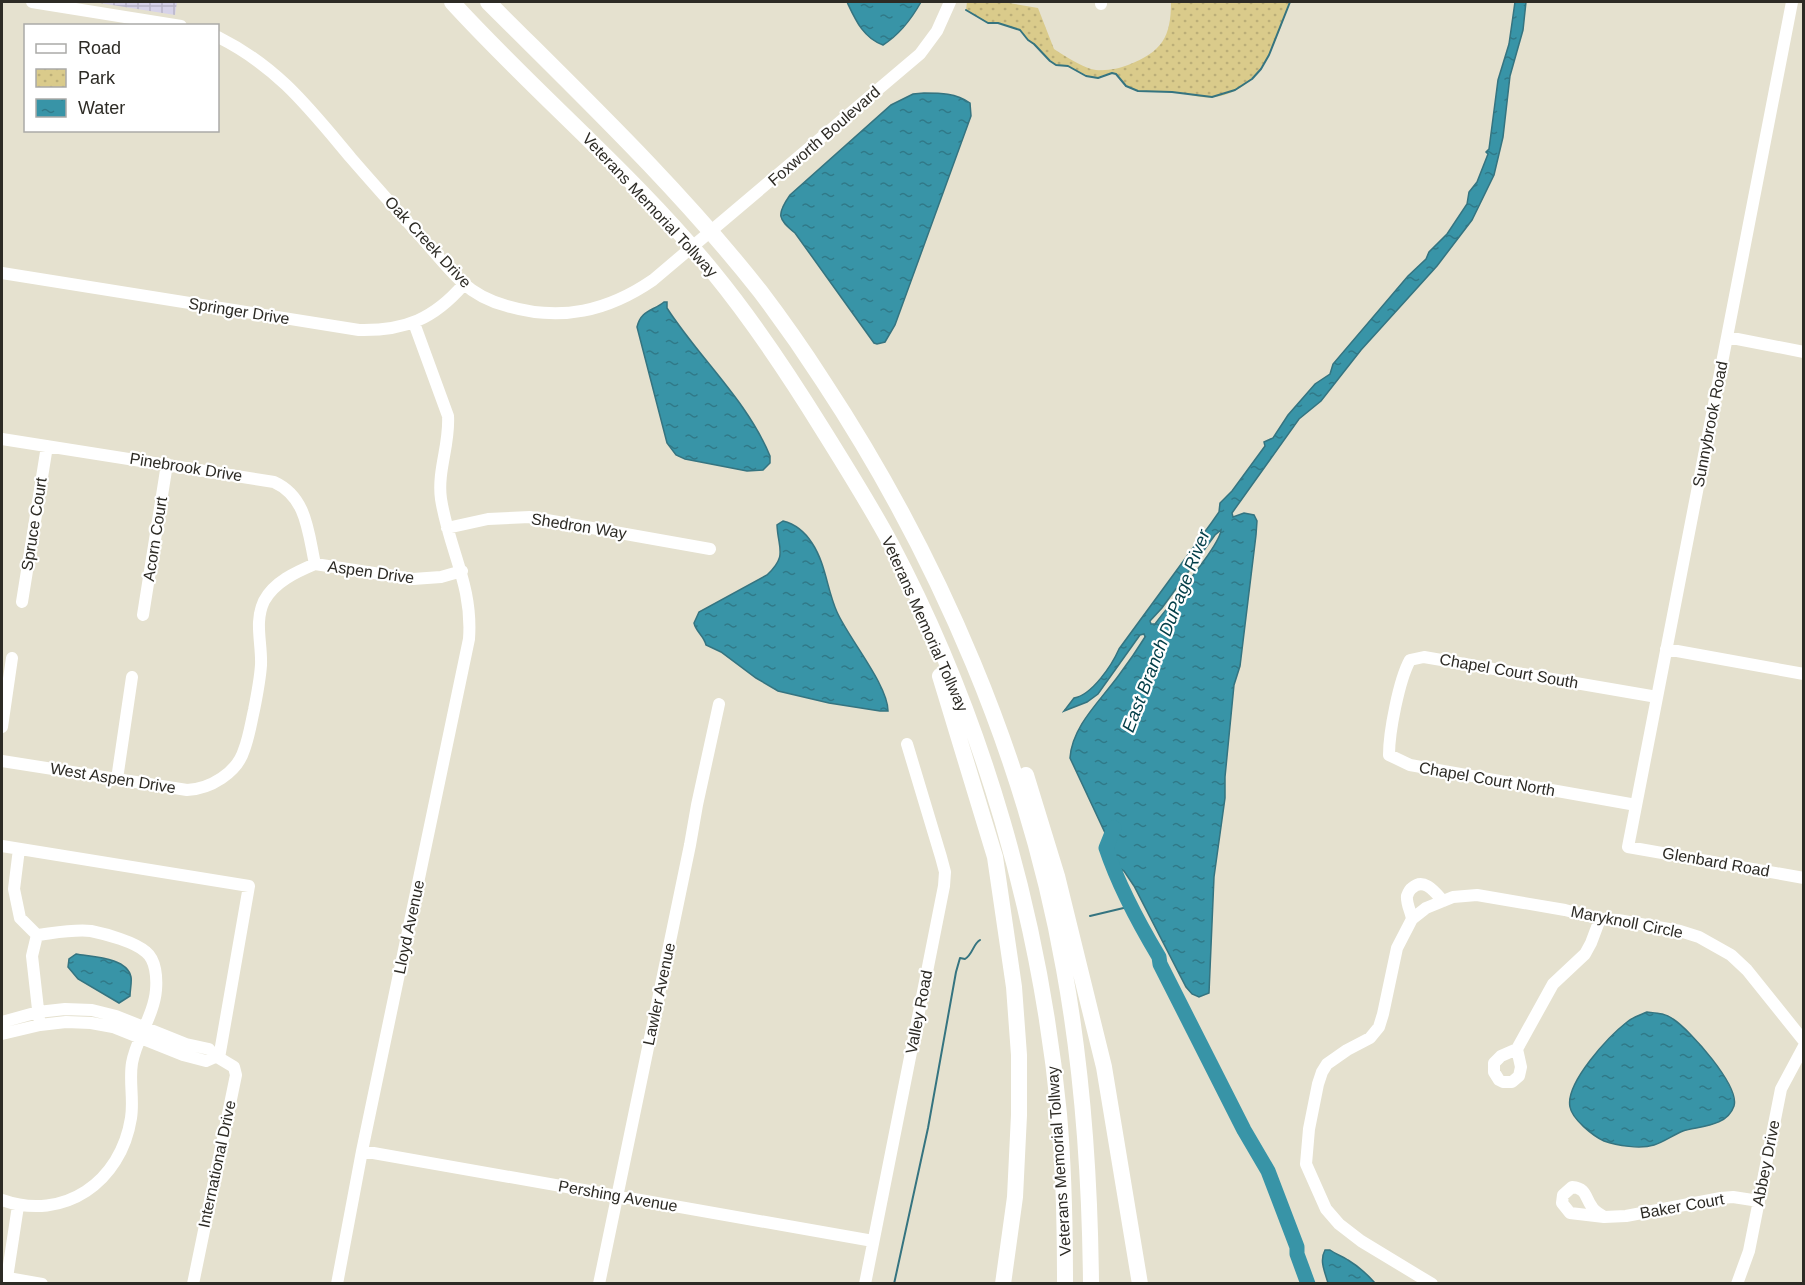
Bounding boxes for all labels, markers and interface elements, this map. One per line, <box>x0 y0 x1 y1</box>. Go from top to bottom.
legend <box>24 24 219 132</box>
text: Road <box>78 38 121 58</box>
text: Park <box>78 68 116 88</box>
street label: Foxworth Boulevard <box>765 83 883 189</box>
text: Water <box>78 98 125 118</box>
street label: Veterans Memorial Tollway <box>579 130 721 280</box>
street label: Oak Creek Drive <box>381 193 475 291</box>
street label: Springer Drive <box>187 295 291 327</box>
street label: Sunnybrook Road <box>1689 360 1731 488</box>
street label: Pinebrook Drive <box>128 450 244 484</box>
street label: Spruce Court <box>18 476 50 572</box>
street label: Acorn Court <box>140 495 170 582</box>
street label: Shedron Way <box>530 510 628 542</box>
water label: East Branch DuPage River <box>1118 526 1214 735</box>
street label: Veterans Memorial Tollway <box>879 534 971 714</box>
street label: Aspen Drive <box>327 558 415 586</box>
street label: Chapel Court South <box>1438 650 1580 692</box>
street label: Chapel Court North <box>1418 759 1556 799</box>
street label: West Aspen Drive <box>49 760 177 796</box>
street label: Glenbard Road <box>1661 844 1771 880</box>
street label: Lloyd Avenue <box>391 878 427 976</box>
street label: Maryknoll Circle <box>1570 903 1685 941</box>
street label: Lawler Avenue <box>640 941 678 1047</box>
street label: Valley Road <box>903 969 935 1055</box>
street label: Veterans Memorial Tollway <box>1044 1066 1074 1256</box>
street label: International Drive <box>195 1099 239 1229</box>
street label: Abbey Drive <box>1749 1119 1783 1207</box>
street label: Pershing Avenue <box>557 1177 679 1215</box>
street label: Baker Court <box>1638 1190 1726 1222</box>

